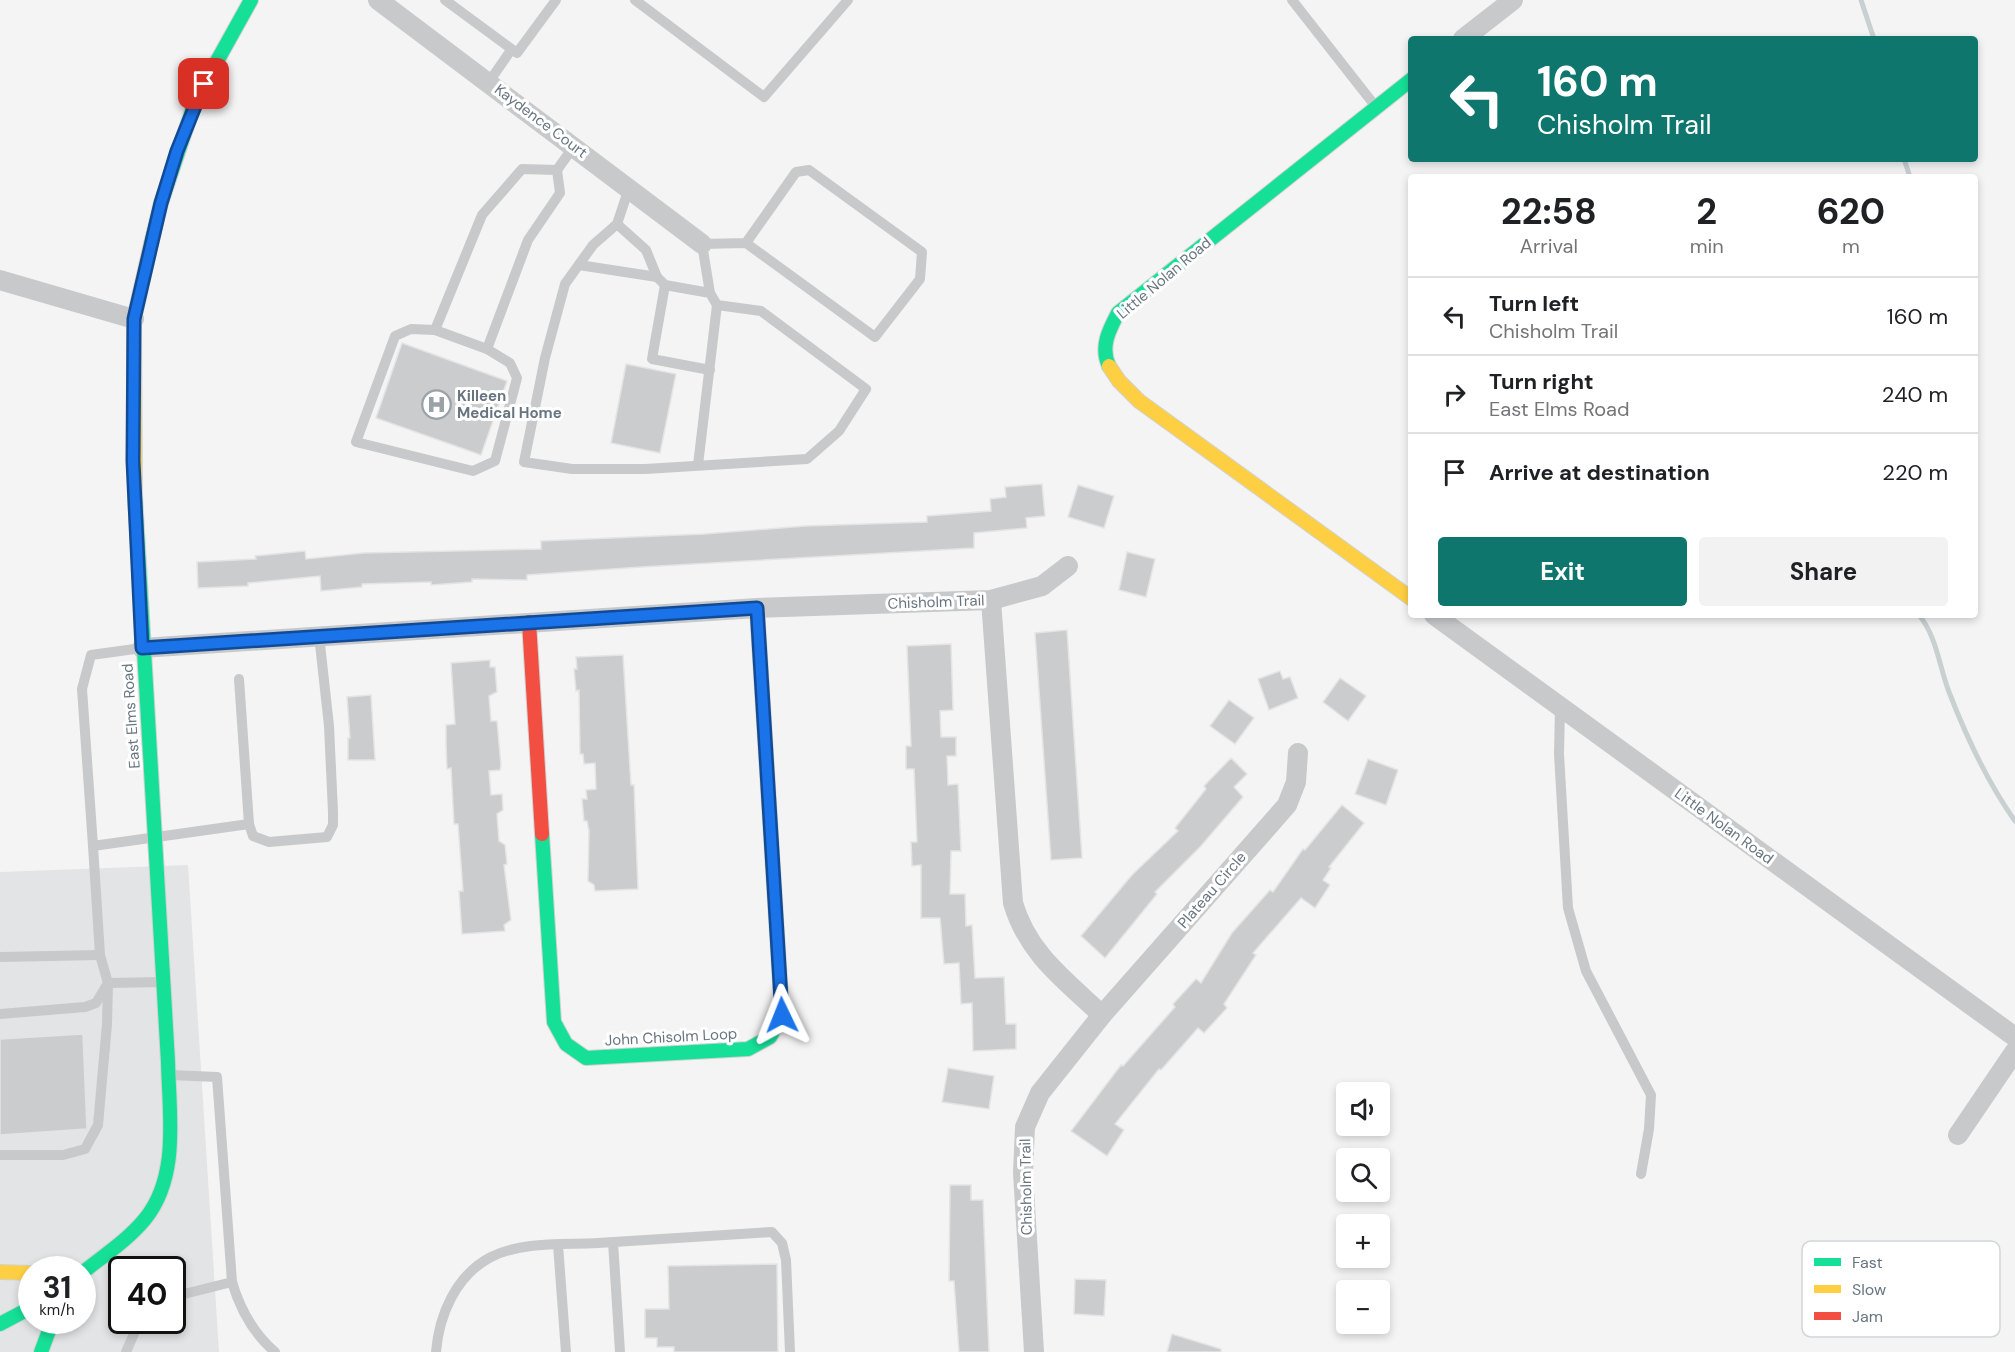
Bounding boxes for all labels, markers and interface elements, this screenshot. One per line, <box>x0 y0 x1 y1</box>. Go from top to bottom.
text: 160 m <box>1537 54 1658 109</box>
pin <box>178 58 229 109</box>
icon: left <box>1438 60 1516 138</box>
icon: arrive <box>187 67 220 100</box>
street label: Kaydence Court <box>491 80 592 163</box>
text: Chisholm Trail <box>1537 107 1712 142</box>
text: 22:58 <box>1501 188 1597 235</box>
text: 2 <box>1696 188 1717 235</box>
text: 620 <box>1817 188 1885 235</box>
street label: Little Nolan Road <box>1113 233 1215 323</box>
text: Arrival <box>1520 233 1578 259</box>
text: min <box>1690 233 1724 259</box>
text: m <box>1842 233 1860 259</box>
text: Turn left <box>1489 289 1579 318</box>
icon: left <box>1438 300 1471 333</box>
text: 160 m <box>1887 302 1948 331</box>
text: Chisholm Trail <box>1489 318 1618 344</box>
text: Turn right <box>1489 367 1594 396</box>
icon: right <box>1438 378 1471 411</box>
text: 240 m <box>1882 380 1948 409</box>
place label: Killeen Medical Home <box>457 386 562 423</box>
hospital icon: Killeen Medical Home <box>420 389 452 421</box>
text: East Elms Road <box>1489 396 1629 422</box>
icon: arrive <box>1438 456 1471 489</box>
text: Arrive at destination <box>1489 458 1710 487</box>
text: 220 m <box>1882 458 1948 487</box>
button: Exit <box>1438 537 1687 606</box>
button: Share <box>1699 537 1948 606</box>
street label: Chisholm Trail <box>887 590 985 614</box>
street label: East Elms Road <box>117 663 145 769</box>
street label: Little Nolan Road <box>1671 783 1777 869</box>
street label: Plateau Circle <box>1173 848 1251 932</box>
position arrow <box>750 983 814 1047</box>
street label: John Chisolm Loop <box>604 1024 738 1050</box>
map controls <box>1336 1082 1390 1334</box>
button: sound <box>1336 1082 1390 1136</box>
street label: Chisholm Trail <box>1015 1138 1037 1236</box>
button: search <box>1336 1148 1390 1202</box>
button: + <box>1336 1214 1390 1268</box>
legend <box>1802 1241 2000 1337</box>
text: Fast <box>1852 1252 1883 1273</box>
speed limit sign: 40 <box>108 1256 186 1334</box>
text: 31 <box>43 1268 71 1307</box>
text: Slow <box>1852 1279 1886 1300</box>
button: − <box>1336 1280 1390 1334</box>
text: km/h <box>39 1300 75 1320</box>
text: Jam <box>1852 1306 1883 1327</box>

